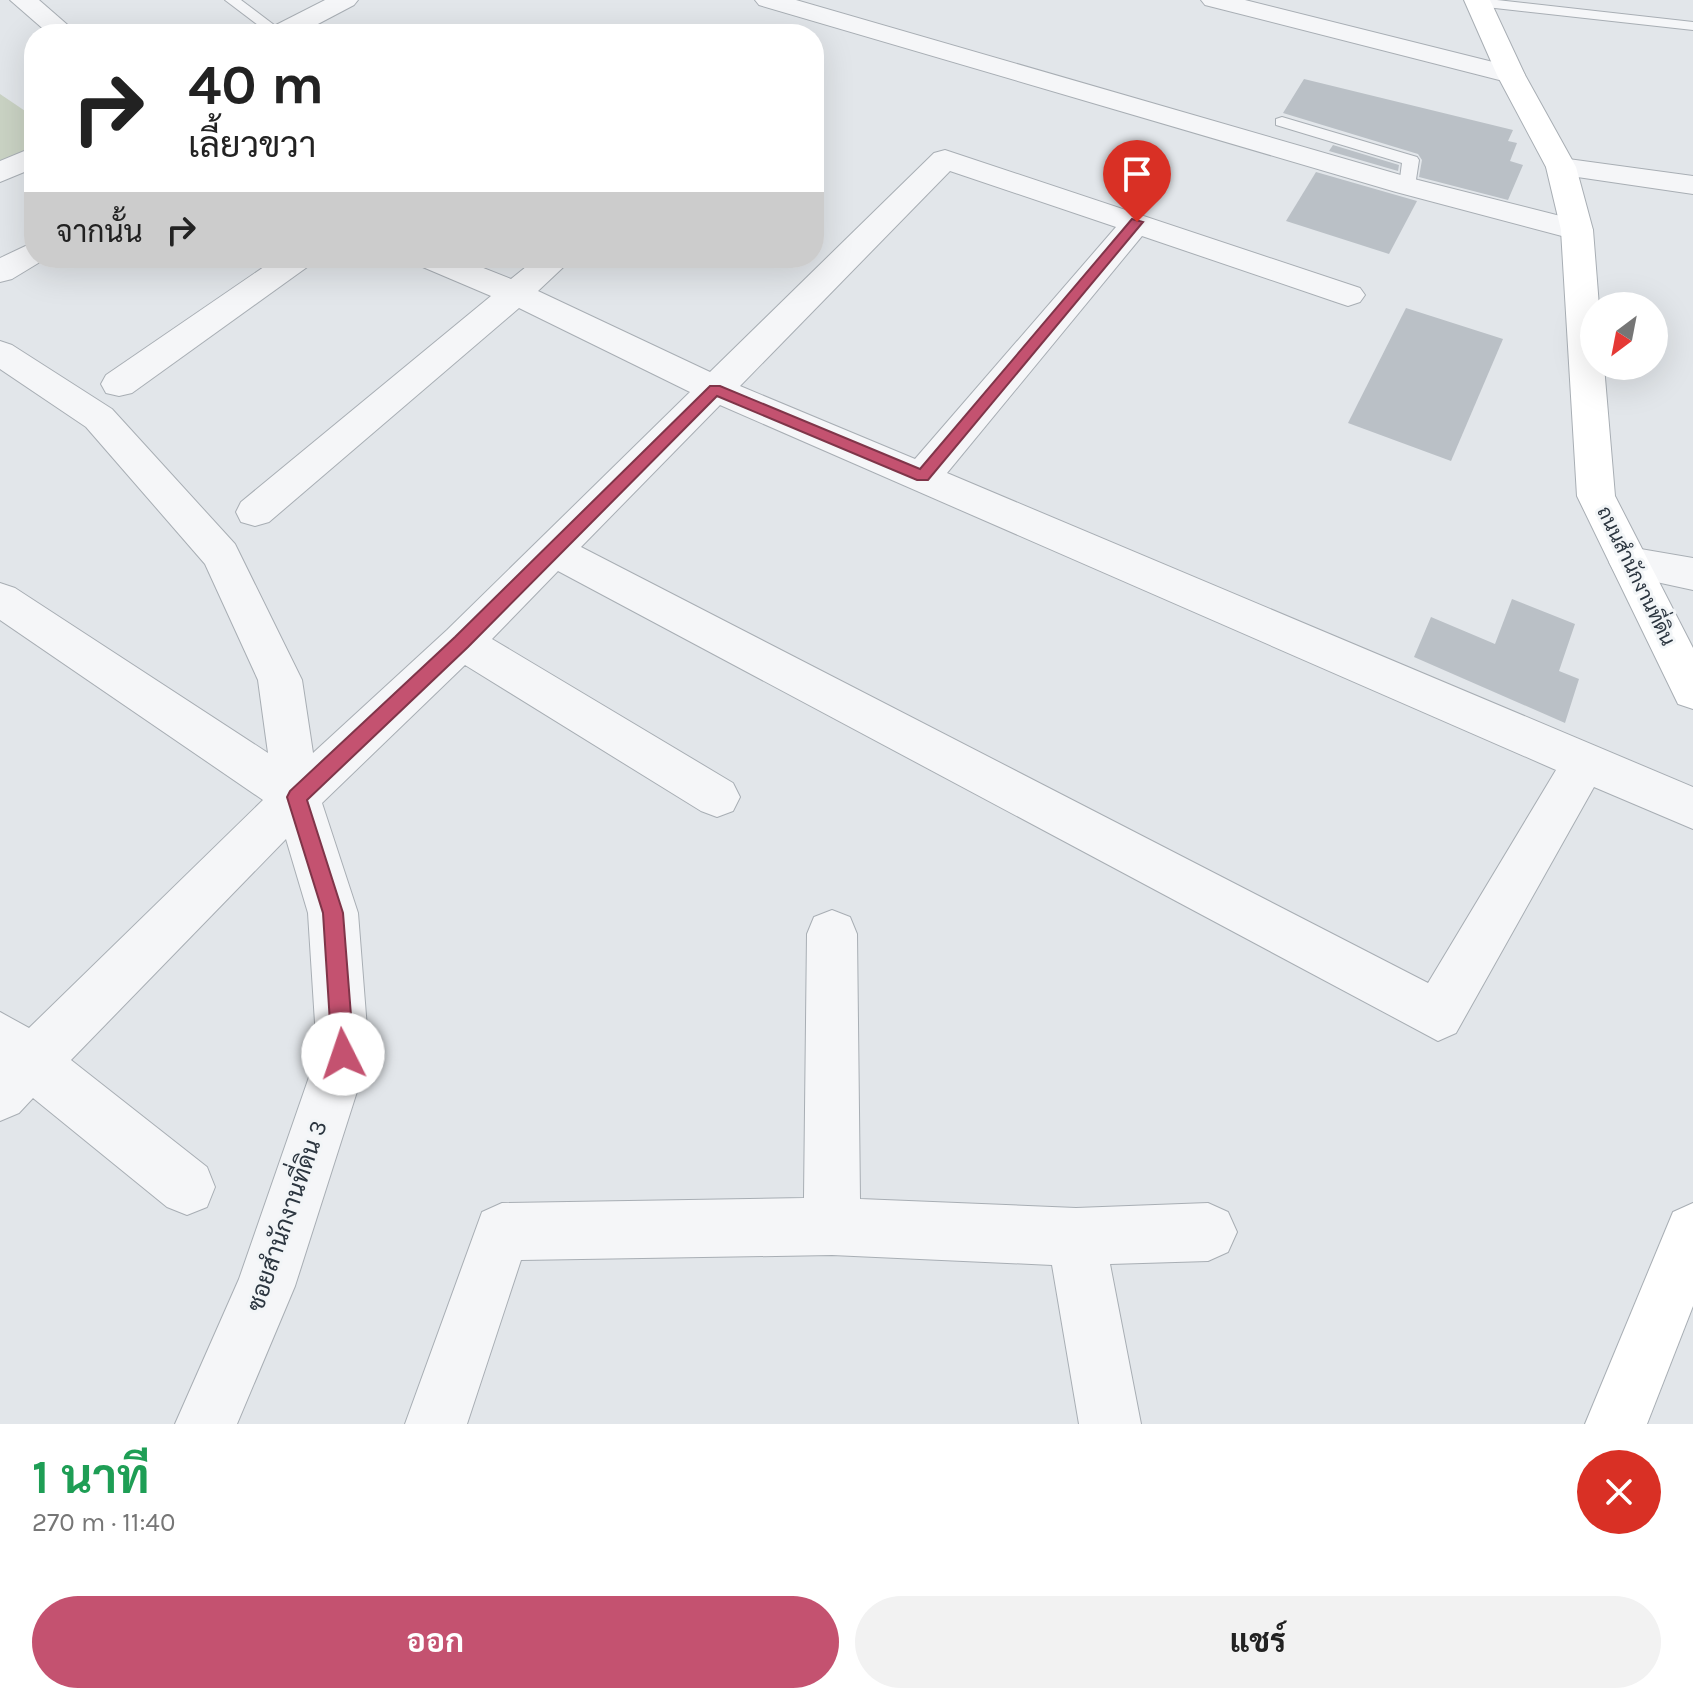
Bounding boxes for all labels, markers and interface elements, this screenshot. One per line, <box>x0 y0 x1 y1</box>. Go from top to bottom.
text: 40 m <box>188 52 324 117</box>
icon: right <box>56 56 160 160</box>
text: เลี้ยวขวา <box>188 124 316 166</box>
pin <box>1103 140 1171 222</box>
icon: arrive <box>1115 152 1159 196</box>
icon: right <box>159 208 203 252</box>
text: จากนั้น <box>56 214 143 250</box>
north arrow <box>1580 292 1668 380</box>
map controls <box>1580 292 1668 380</box>
street label: ถนนสำนักงานที่ดิน <box>1592 500 1685 649</box>
position arrow <box>301 1012 385 1096</box>
street label: ซอยสำนักงานที่ดิน 3 <box>235 1115 333 1315</box>
text: 1 นาที <box>32 1449 149 1505</box>
button: close <box>1577 1450 1661 1534</box>
text: 270 m · 11:40 <box>32 1507 175 1538</box>
button: ออก <box>32 1596 839 1688</box>
button: แชร์ <box>855 1596 1661 1688</box>

